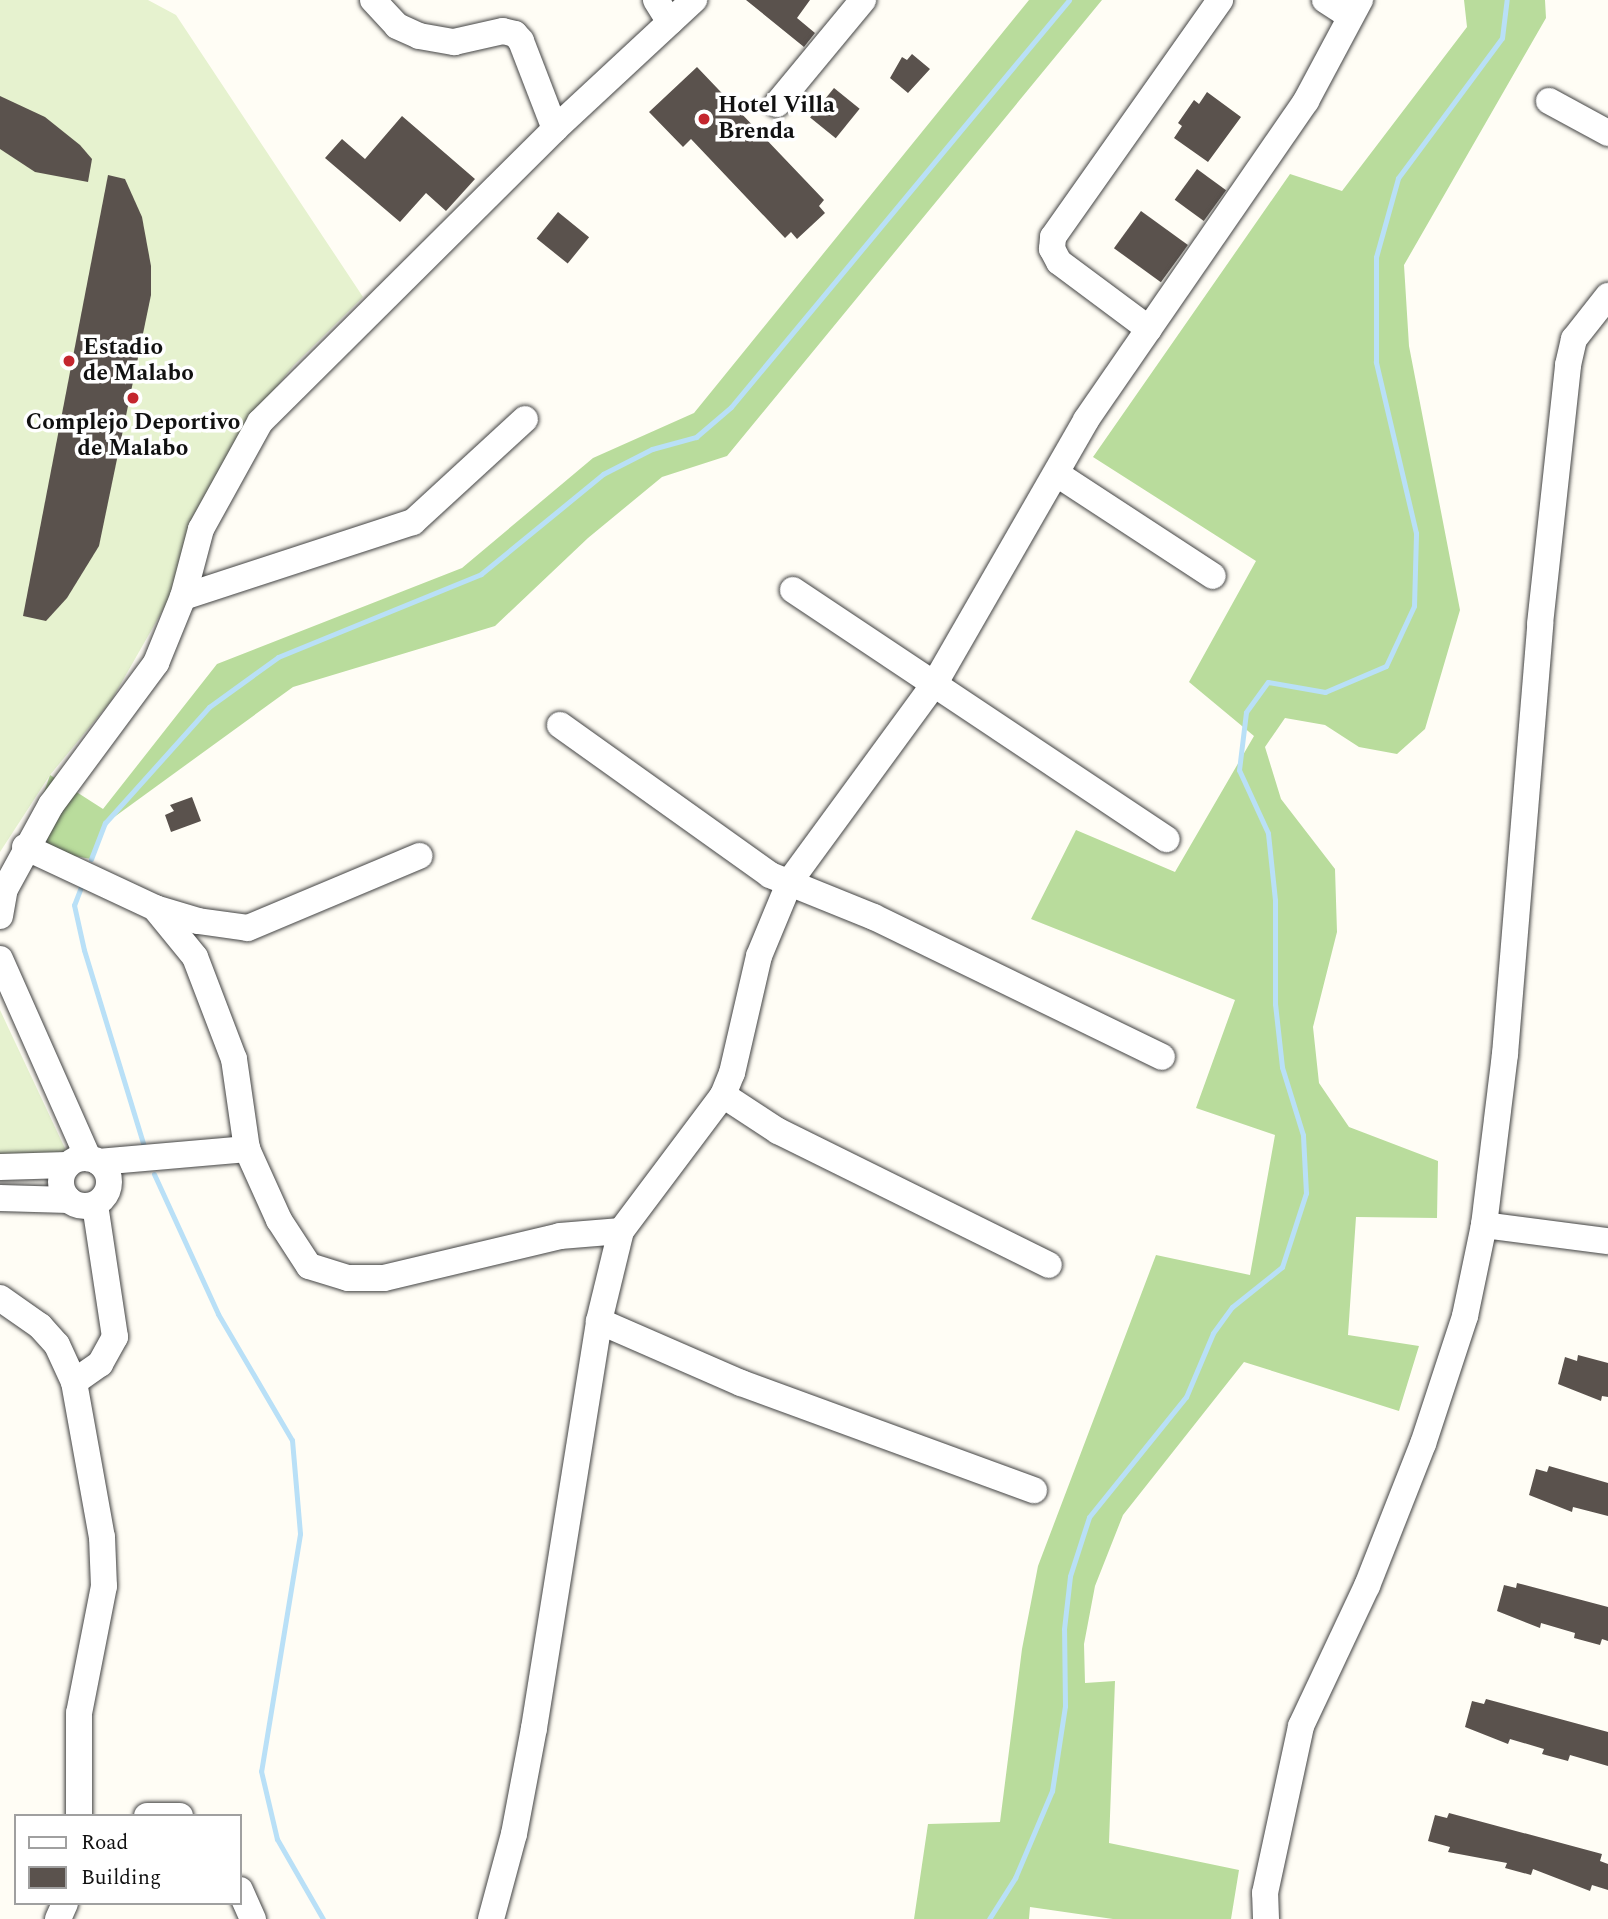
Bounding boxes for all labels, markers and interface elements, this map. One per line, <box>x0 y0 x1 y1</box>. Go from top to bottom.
place label: Hotel Villa Brenda <box>718 92 835 146</box>
marker: Hotel Villa Brenda <box>696 111 712 127</box>
place label: Estadio de Malabo <box>83 334 194 388</box>
marker: Estadio de Malabo <box>61 353 77 369</box>
marker: Complejo Deportivo de Malabo <box>125 390 141 406</box>
place label: Complejo Deportivo de Malabo <box>26 409 240 463</box>
legend <box>14 1814 242 1905</box>
text: Road <box>81 1827 128 1859</box>
text: Building <box>81 1862 161 1894</box>

